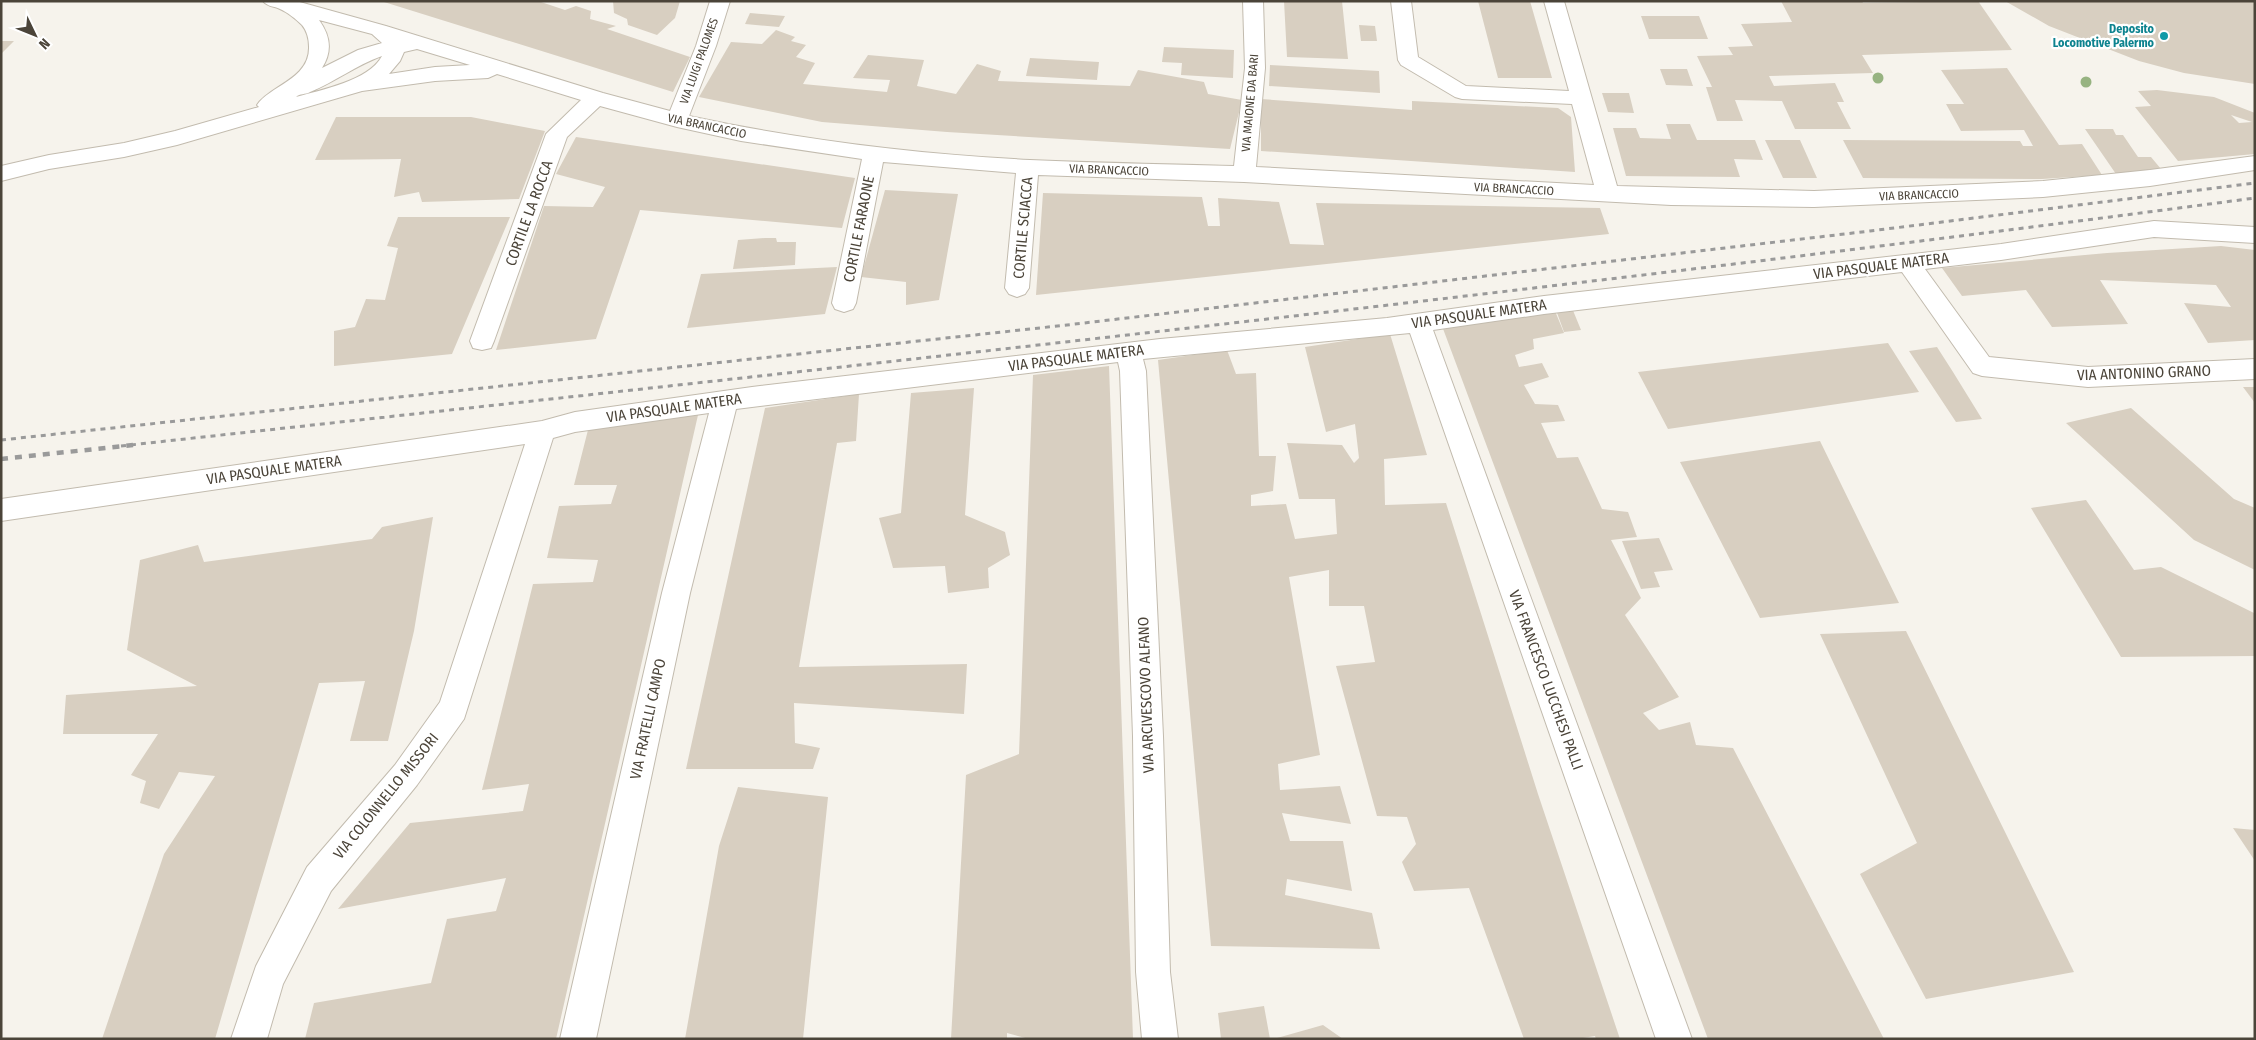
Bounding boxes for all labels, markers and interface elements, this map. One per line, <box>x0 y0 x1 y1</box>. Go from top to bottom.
north arrow <box>10 10 60 60</box>
street label: VIA LUIGI PALOMES <box>677 16 721 106</box>
place label: Deposito Locomotive Palermo <box>2053 22 2155 50</box>
marker: Deposito Locomotive Palermo <box>2158 30 2170 42</box>
text: N <box>35 35 53 52</box>
street label: VIA MAIONE DA BARI <box>1239 54 1261 152</box>
street label: VIA BRANCACCIO <box>666 111 748 141</box>
street label: CORTILE LA ROCCA <box>502 158 556 268</box>
street label: VIA BRANCACCIO <box>1069 162 1149 178</box>
street label: CORTILE FARAONE <box>840 174 878 284</box>
street label: CORTILE SCIACCA <box>1010 176 1036 280</box>
street label: VIA BRANCACCIO <box>1474 180 1554 198</box>
street label: VIA BRANCACCIO <box>1879 187 1959 203</box>
street label: VIA PASQUALE MATERA <box>1812 249 1950 283</box>
street label: VIA PASQUALE MATERA <box>1410 296 1548 332</box>
street label: VIA PASQUALE MATERA <box>1007 341 1145 375</box>
street label: VIA ANTONINO GRANO <box>2077 362 2211 384</box>
street label: VIA PASQUALE MATERA <box>605 390 743 426</box>
street label: VIA PASQUALE MATERA <box>205 452 343 488</box>
street label: VIA FRANCESCO LUCCHESI PALLI <box>1505 588 1587 772</box>
street label: VIA ARCIVESCOVO ALFANO <box>1134 617 1158 773</box>
street label: VIA FRATELLI CAMPO <box>626 657 670 781</box>
street label: VIA COLONNELLO MISSORI <box>330 729 442 863</box>

